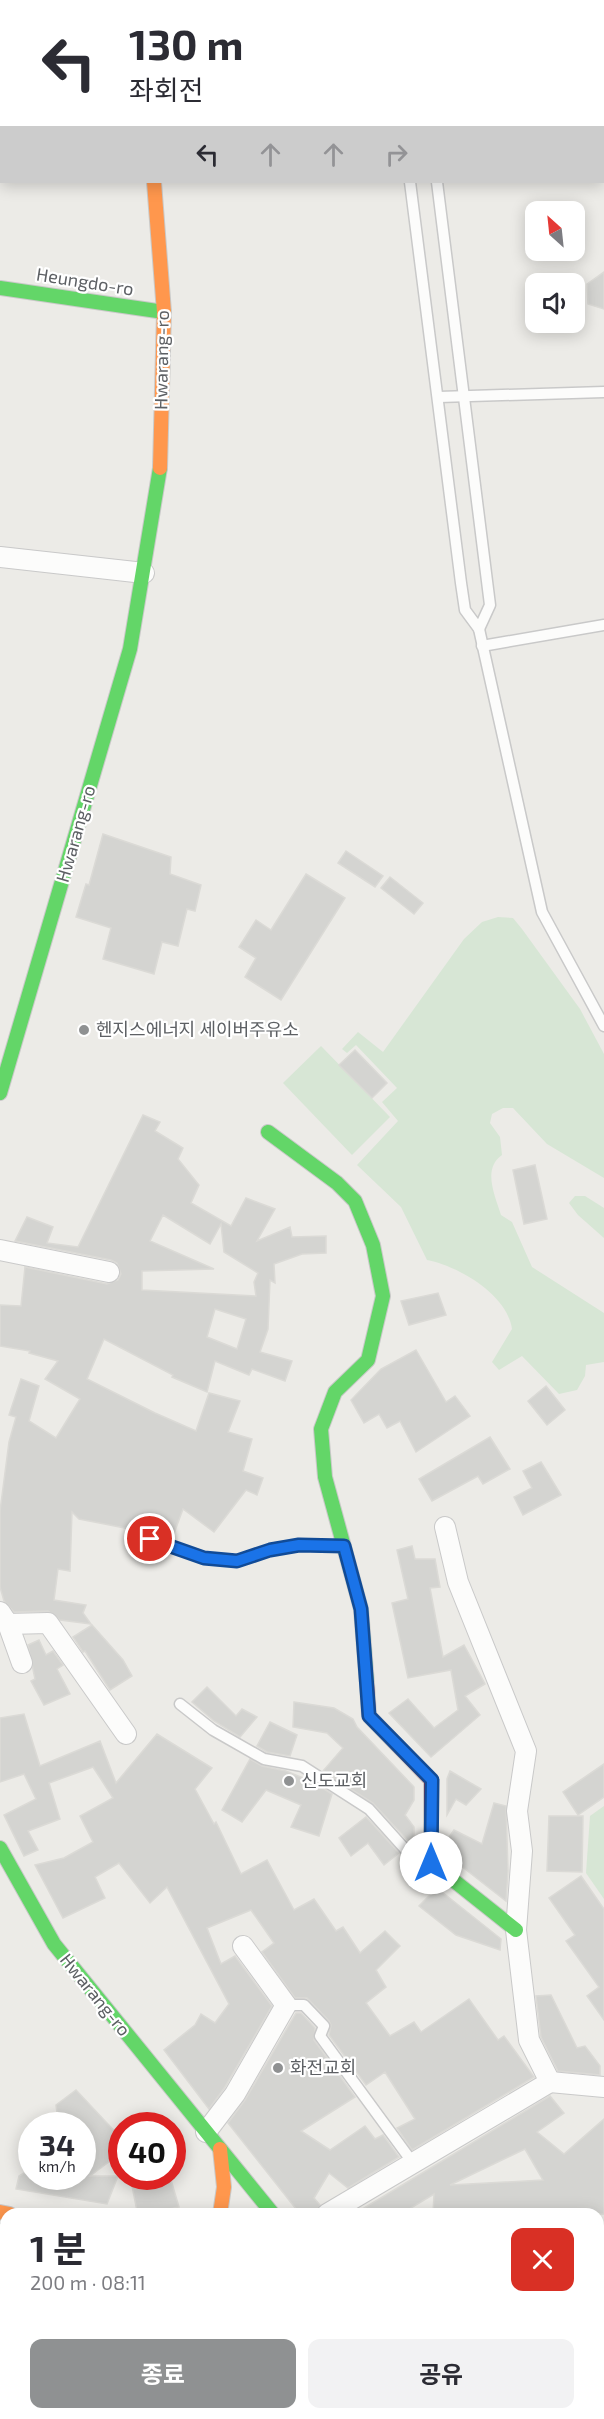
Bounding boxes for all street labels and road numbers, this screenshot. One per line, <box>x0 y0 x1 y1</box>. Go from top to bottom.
street label: Heungdo-ro <box>35 262 135 300</box>
street label: Hwarang-ro <box>149 310 173 410</box>
street label: Hwarang-ro <box>51 783 99 885</box>
street label: Hwarang-ro <box>56 1949 136 2040</box>

